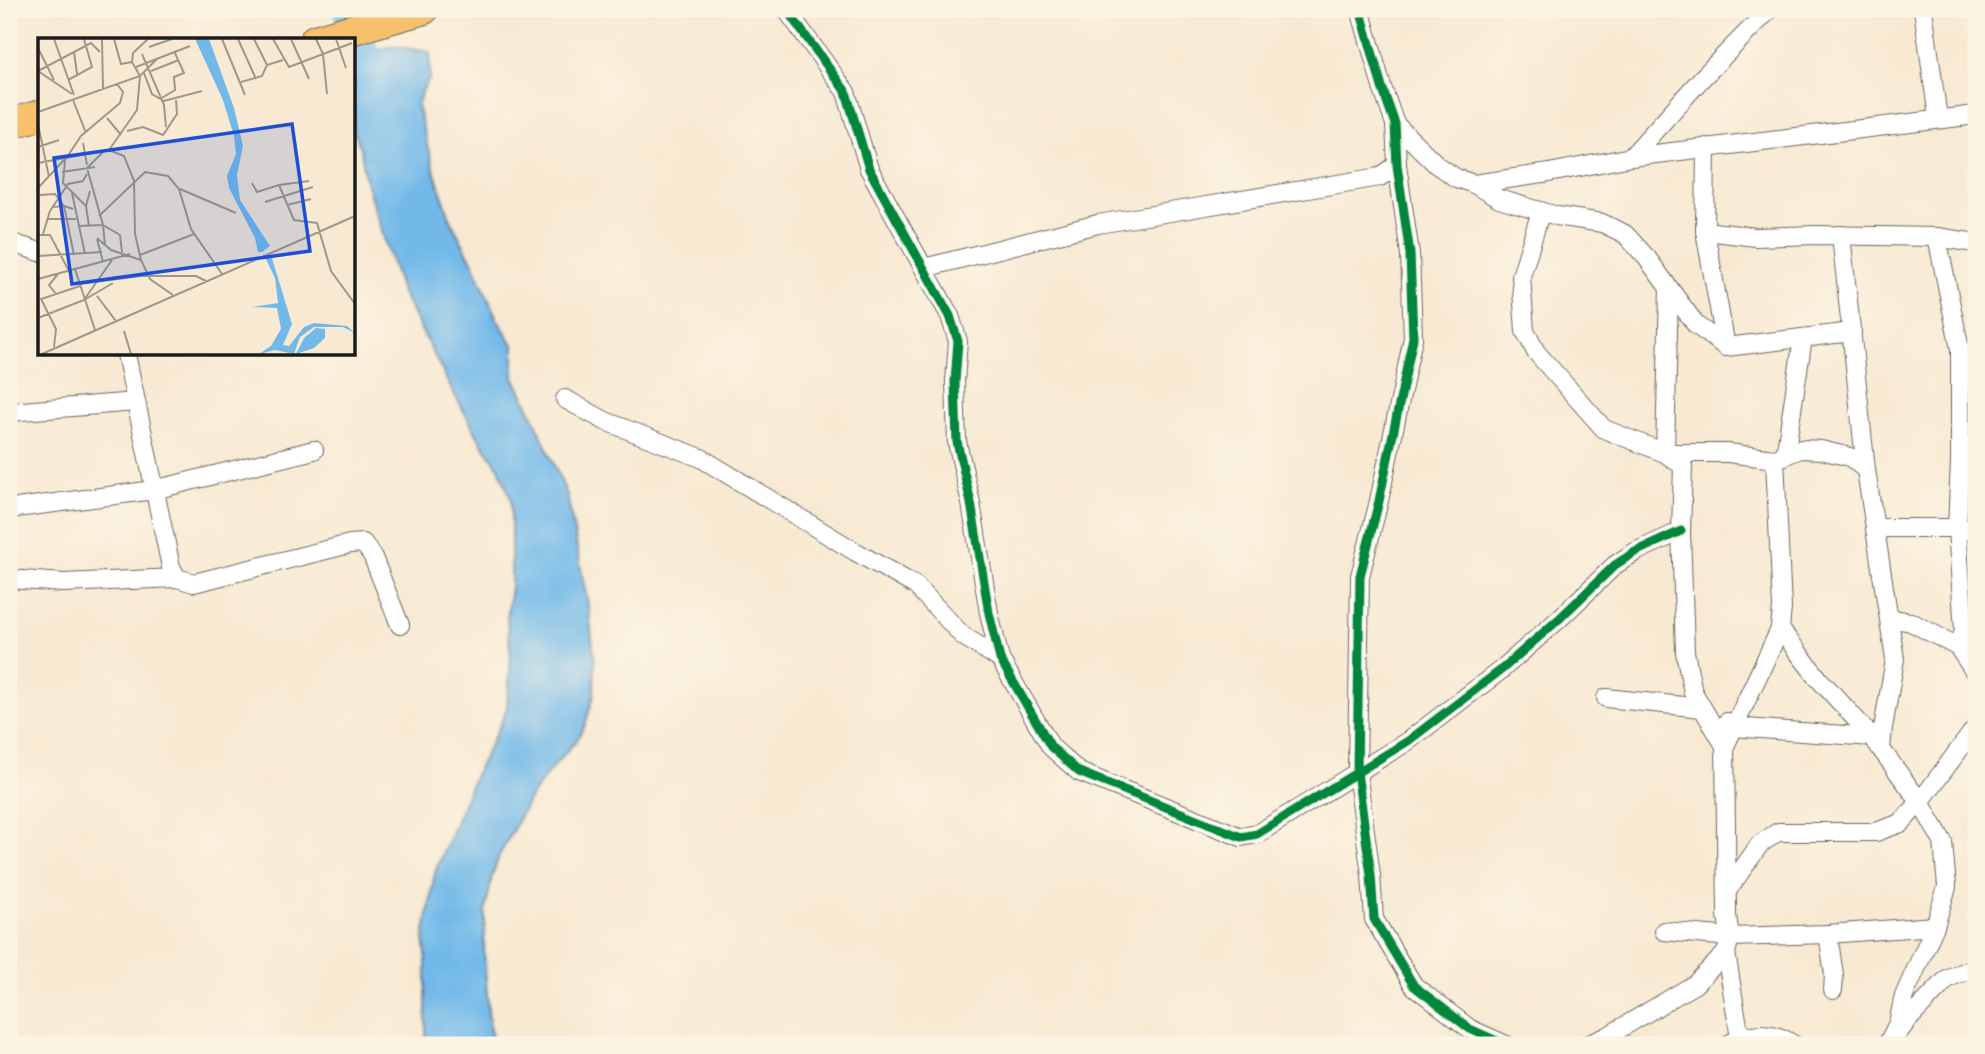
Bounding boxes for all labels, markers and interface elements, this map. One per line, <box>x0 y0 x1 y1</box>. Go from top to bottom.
inset map <box>38 38 355 355</box>

